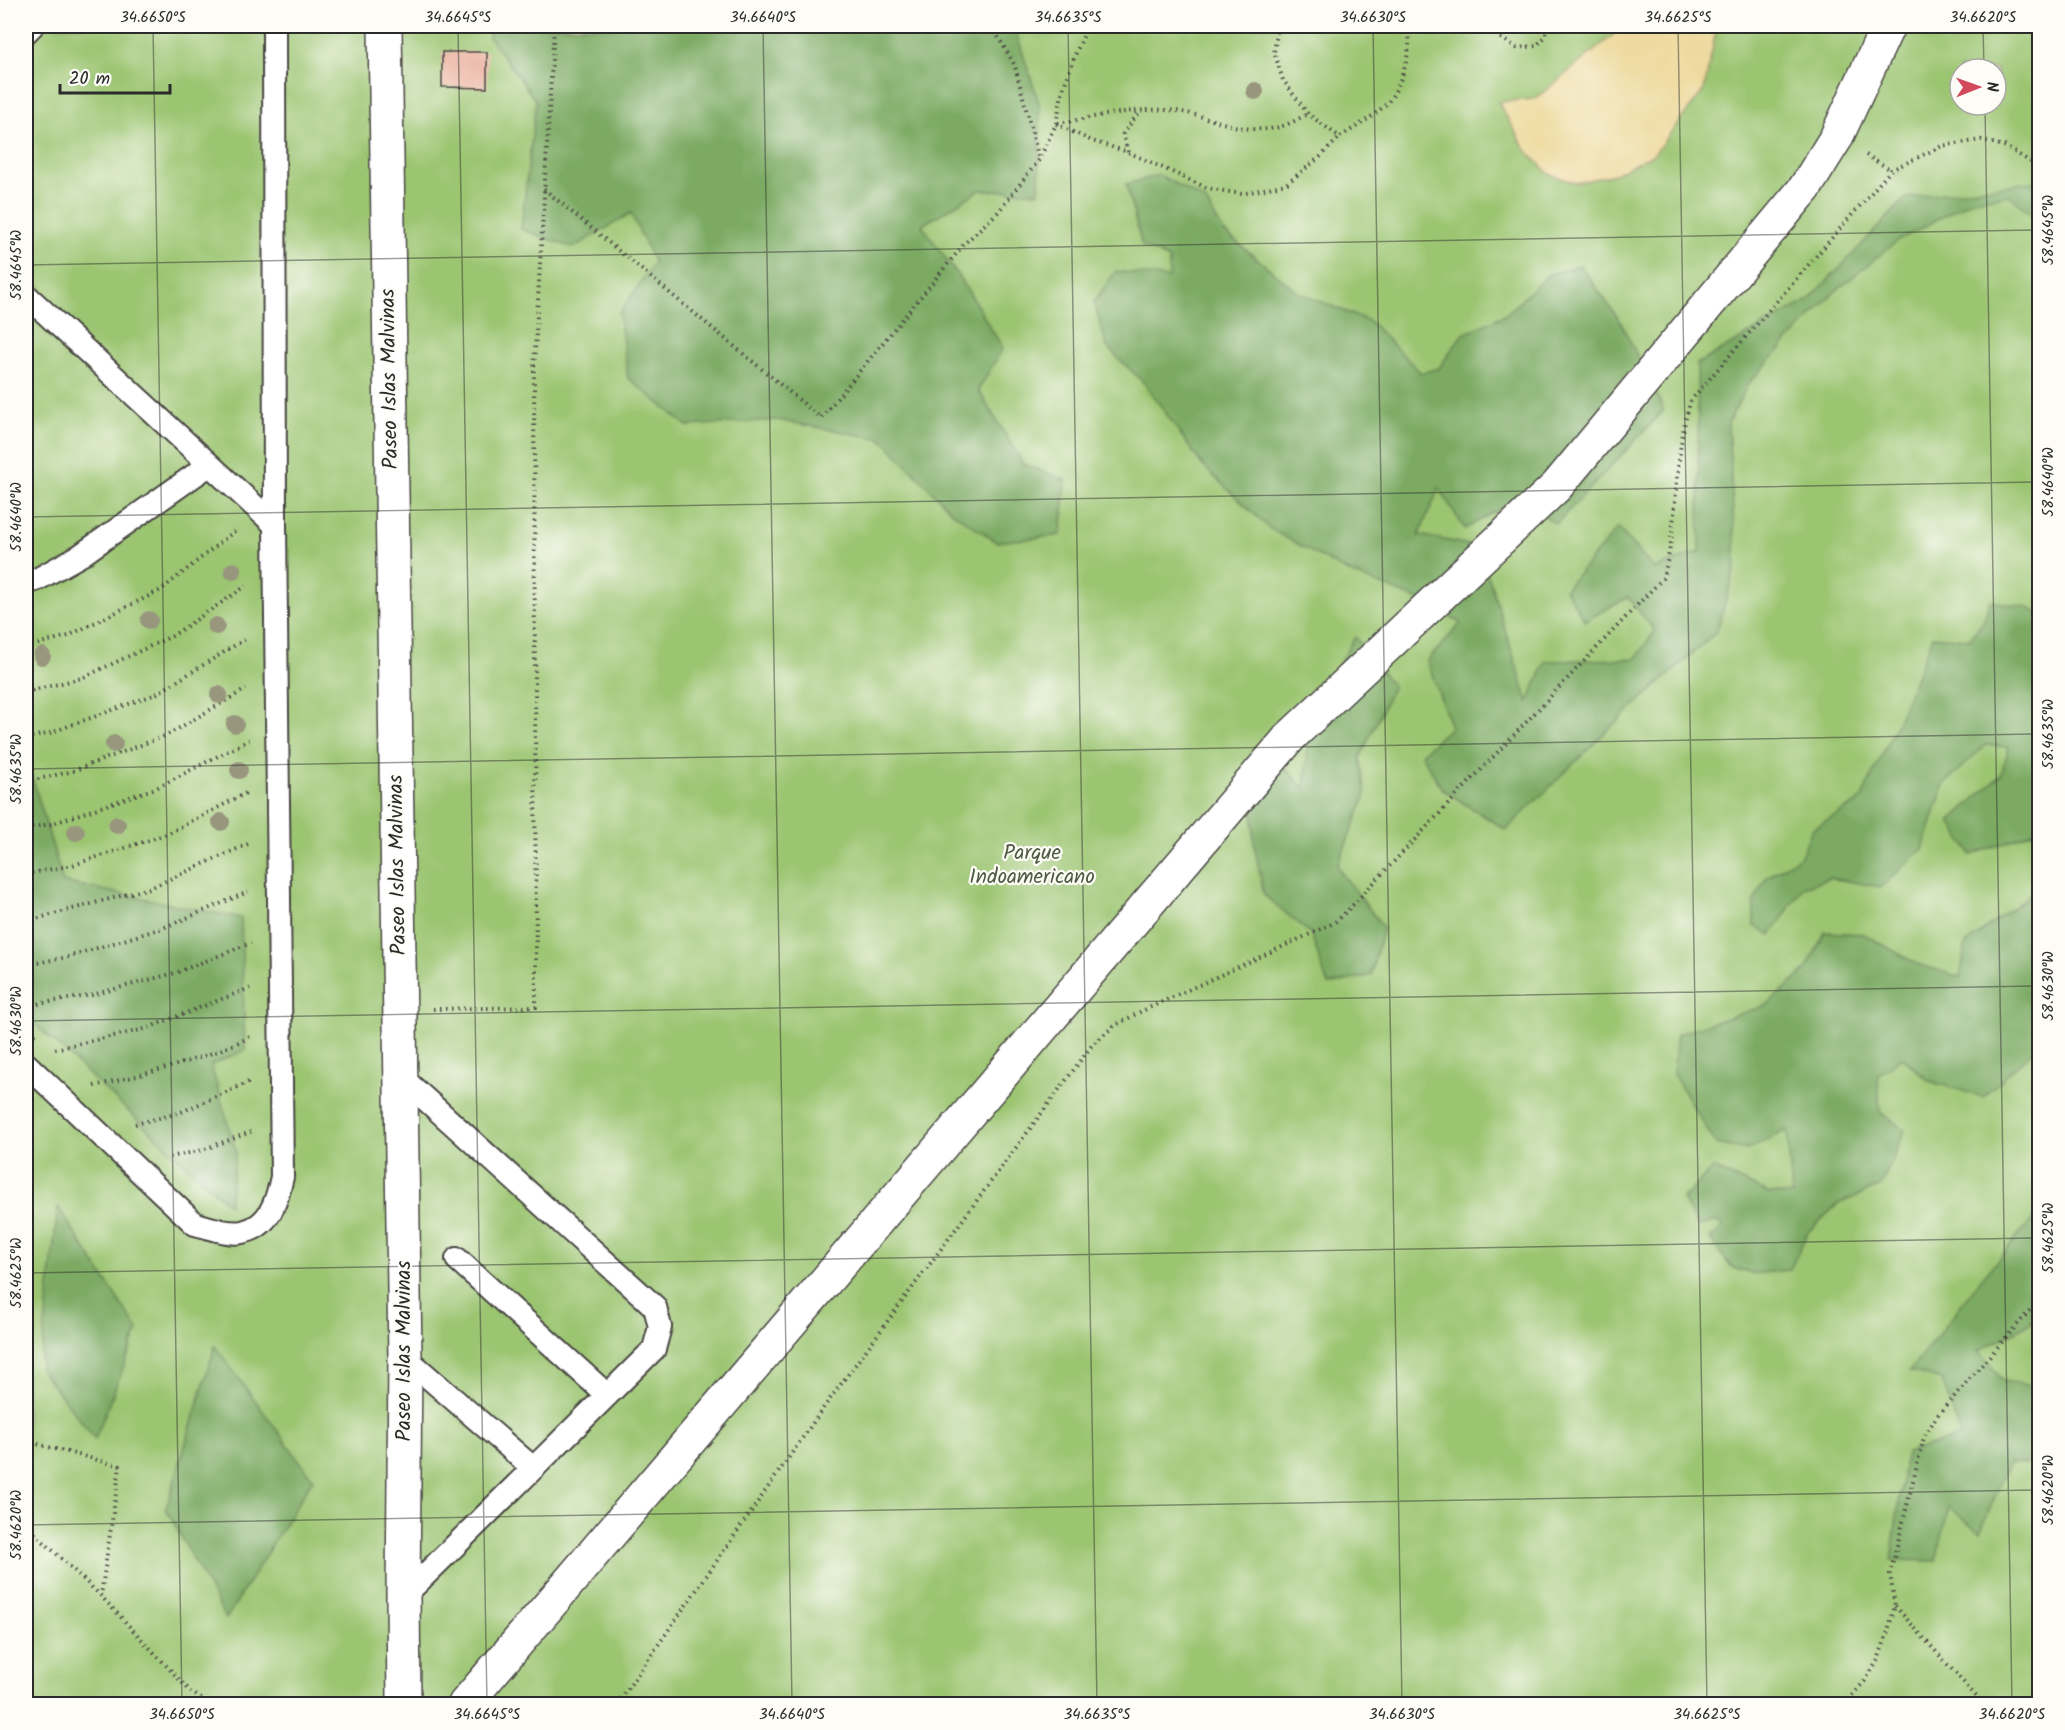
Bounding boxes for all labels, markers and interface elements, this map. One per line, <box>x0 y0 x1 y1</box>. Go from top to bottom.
text: 34.6650°S <box>120 6 186 30</box>
text: 34.6645°S <box>425 6 491 30</box>
text: 34.6640°S <box>730 6 796 30</box>
text: 34.6635°S <box>1035 6 1101 30</box>
text: 34.6630°S <box>1340 6 1406 30</box>
text: 34.6625°S <box>1645 6 1711 30</box>
text: 34.6620°S <box>1950 6 2016 30</box>
scale bar <box>60 57 170 95</box>
north arrow <box>1948 57 2008 117</box>
text: 20 m <box>69 65 110 94</box>
text: N <box>1979 81 2004 92</box>
text: 58.4645°W <box>2037 195 2061 265</box>
text: 58.4645°W <box>5 230 29 300</box>
street label: Paseo Islas Malvinas <box>372 288 408 470</box>
text: 58.4640°W <box>2037 447 2061 517</box>
text: 58.4640°W <box>5 482 29 552</box>
text: 58.4635°W <box>2037 698 2061 769</box>
text: 58.4635°W <box>5 733 29 804</box>
street label: Paseo Islas Malvinas <box>380 774 416 956</box>
park label: Parque Indoamericano <box>969 837 1095 894</box>
text: 58.4630°W <box>2037 951 2061 1021</box>
text: 58.4630°W <box>5 986 29 1056</box>
text: 58.4625°W <box>2037 1202 2061 1273</box>
text: 58.4625°W <box>5 1237 29 1308</box>
street label: Paseo Islas Malvinas <box>388 1261 421 1441</box>
text: 58.4620°W <box>2037 1455 2061 1525</box>
text: 58.4620°W <box>5 1490 29 1560</box>
text: 34.6650°S <box>149 1703 215 1727</box>
text: 34.6645°S <box>454 1703 520 1727</box>
text: 34.6640°S <box>759 1703 825 1727</box>
text: 34.6635°S <box>1064 1703 1130 1727</box>
text: 34.6630°S <box>1369 1703 1435 1727</box>
text: 34.6625°S <box>1674 1703 1740 1727</box>
text: 34.6620°S <box>1979 1703 2045 1727</box>

